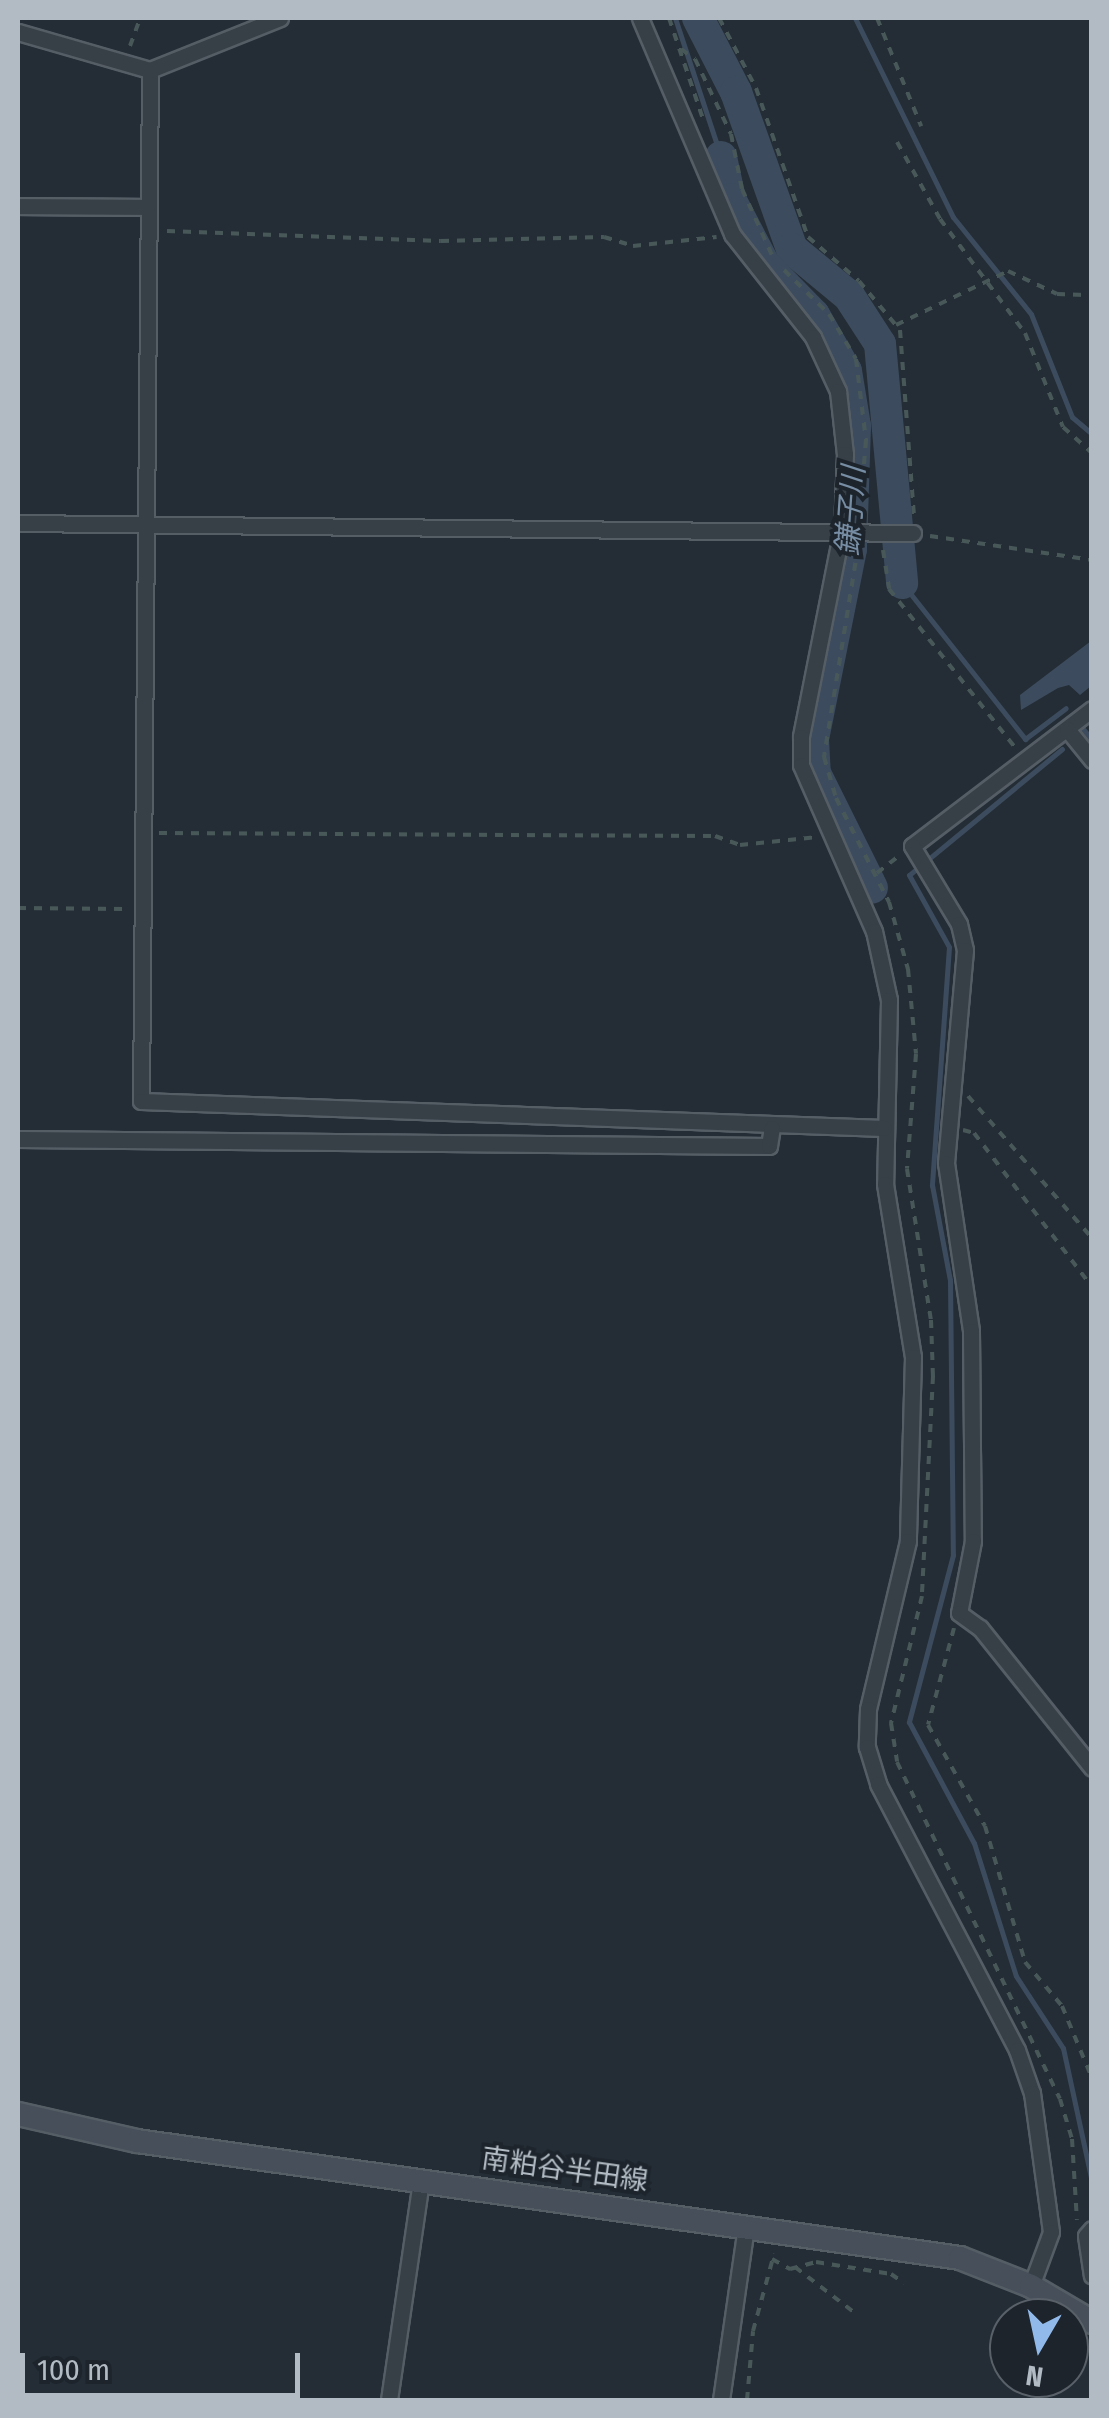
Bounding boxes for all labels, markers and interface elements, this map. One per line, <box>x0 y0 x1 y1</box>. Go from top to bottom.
water label: 鎌子川 <box>830 465 872 557</box>
street label: 南粕谷半田線 <box>479 2142 651 2198</box>
north arrow <box>989 2298 1089 2398</box>
scale bar <box>25 2333 305 2395</box>
text: 100 m <box>37 2352 110 2388</box>
text: N <box>1024 2359 1045 2394</box>

